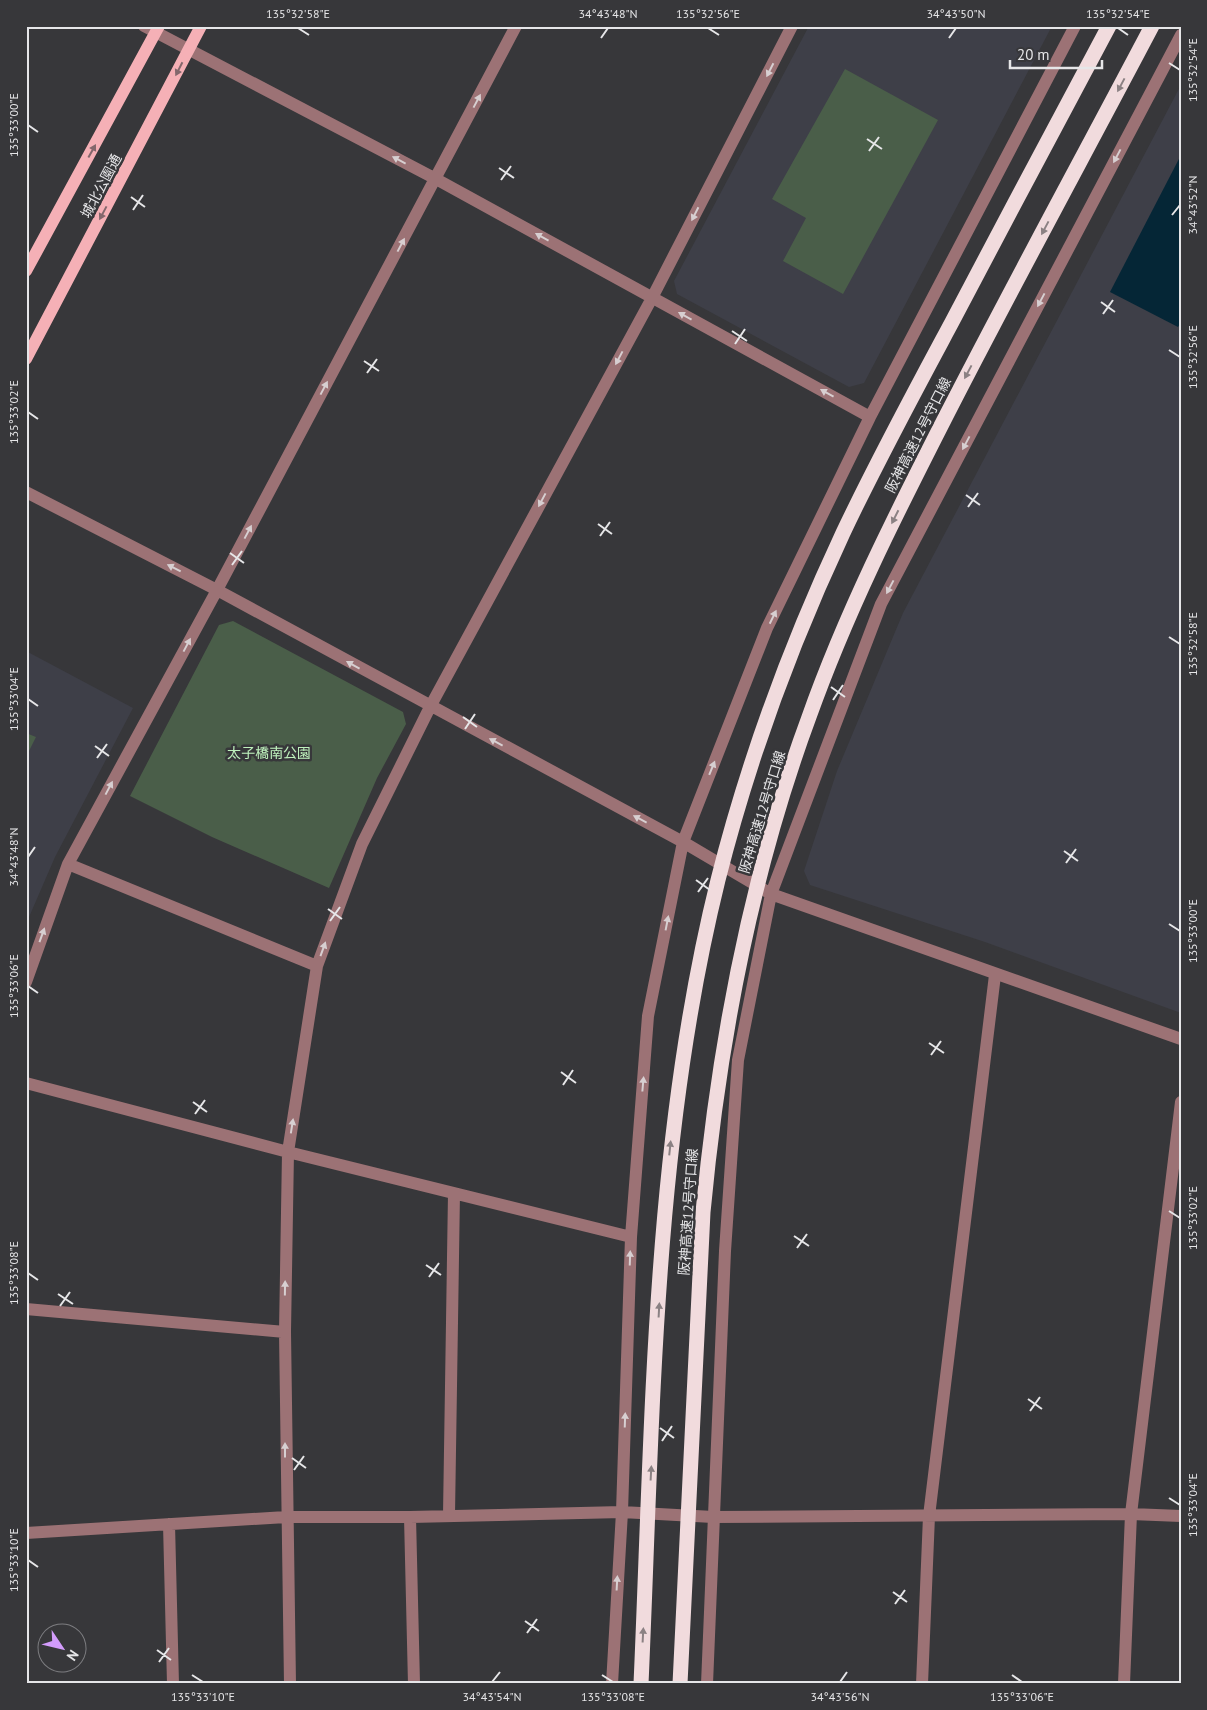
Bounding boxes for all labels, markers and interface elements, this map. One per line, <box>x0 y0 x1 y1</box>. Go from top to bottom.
text: 135°32'58"E <box>266 6 330 21</box>
text: 34°43'48"N <box>578 6 638 21</box>
text: 135°32'56"E <box>676 6 740 21</box>
text: 34°43'50"N <box>926 6 986 21</box>
text: 135°32'54"E <box>1086 6 1150 21</box>
scale bar <box>1010 38 1102 70</box>
text: 135°32'54"E <box>1185 38 1200 102</box>
text: 20 m <box>1017 45 1050 64</box>
one-way arrow <box>175 62 183 77</box>
one-way arrow <box>766 62 774 77</box>
one-way arrow <box>1117 77 1125 92</box>
text: 135°33'00"E <box>6 93 21 157</box>
one-way arrow <box>473 94 481 108</box>
one-way arrow <box>88 144 96 159</box>
one-way arrow <box>1113 149 1121 163</box>
street label: 城北公園通 <box>77 151 125 221</box>
one-way arrow <box>392 156 407 164</box>
text: 34°43'52"N <box>1185 175 1200 235</box>
one-way arrow <box>99 206 107 221</box>
one-way arrow <box>691 207 699 221</box>
one-way arrow <box>1041 221 1049 236</box>
one-way arrow <box>536 233 549 242</box>
one-way arrow <box>397 238 405 252</box>
one-way arrow <box>1037 293 1046 306</box>
one-way arrow <box>677 312 692 320</box>
text: 135°32'56"E <box>1185 325 1200 389</box>
one-way arrow <box>615 351 624 364</box>
one-way arrow <box>964 365 973 379</box>
street label: 阪神高速12号守口線 <box>881 374 955 496</box>
text: 135°33'02"E <box>6 380 21 444</box>
one-way arrow <box>320 381 329 395</box>
one-way arrow <box>821 389 834 398</box>
one-way arrow <box>962 436 970 451</box>
one-way arrow <box>538 493 546 508</box>
one-way arrow <box>891 509 899 524</box>
one-way arrow <box>244 524 252 539</box>
one-way arrow <box>166 564 181 572</box>
one-way arrow <box>886 580 894 594</box>
one-way arrow <box>769 610 777 624</box>
text: 135°32'58"E <box>1185 612 1200 676</box>
one-way arrow <box>183 638 191 653</box>
one-way arrow <box>346 661 361 669</box>
text: 135°33'04"E <box>6 667 21 731</box>
one-way arrow <box>489 738 504 746</box>
park label: 太子橋南公園 <box>227 744 311 762</box>
street label: 阪神高速12号守口線 <box>735 749 789 875</box>
one-way arrow <box>708 760 716 775</box>
one-way arrow <box>105 781 114 795</box>
one-way arrow <box>632 815 647 823</box>
text: 34°43'48"N <box>6 827 21 887</box>
text: 135°33'00"E <box>1185 899 1200 963</box>
one-way arrow <box>663 915 671 931</box>
one-way arrow <box>39 928 46 943</box>
one-way arrow <box>319 941 327 956</box>
text: 135°33'06"E <box>6 954 21 1018</box>
one-way arrow <box>639 1075 647 1091</box>
one-way arrow <box>289 1117 297 1133</box>
one-way arrow <box>667 1140 675 1156</box>
street label: 阪神高速12号守口線 <box>675 1148 701 1276</box>
text: 135°33'02"E <box>1185 1186 1200 1250</box>
text: 135°33'08"E <box>6 1241 21 1305</box>
one-way arrow <box>626 1250 634 1266</box>
one-way arrow <box>282 1280 290 1296</box>
one-way arrow <box>655 1302 663 1318</box>
one-way arrow <box>621 1412 629 1428</box>
one-way arrow <box>281 1442 289 1458</box>
one-way arrow <box>647 1464 655 1480</box>
text: 135°33'04"E <box>1185 1473 1200 1537</box>
text: 135°33'10"E <box>6 1528 21 1592</box>
one-way arrow <box>614 1574 622 1590</box>
north arrow <box>38 1622 88 1672</box>
one-way arrow <box>640 1627 648 1643</box>
text: N <box>63 1647 83 1664</box>
text: 135°33'10"E <box>171 1689 235 1704</box>
text: 34°43'54"N <box>462 1689 522 1704</box>
text: 135°33'08"E <box>581 1689 645 1704</box>
text: 34°43'56"N <box>810 1689 870 1704</box>
text: 135°33'06"E <box>990 1689 1054 1704</box>

